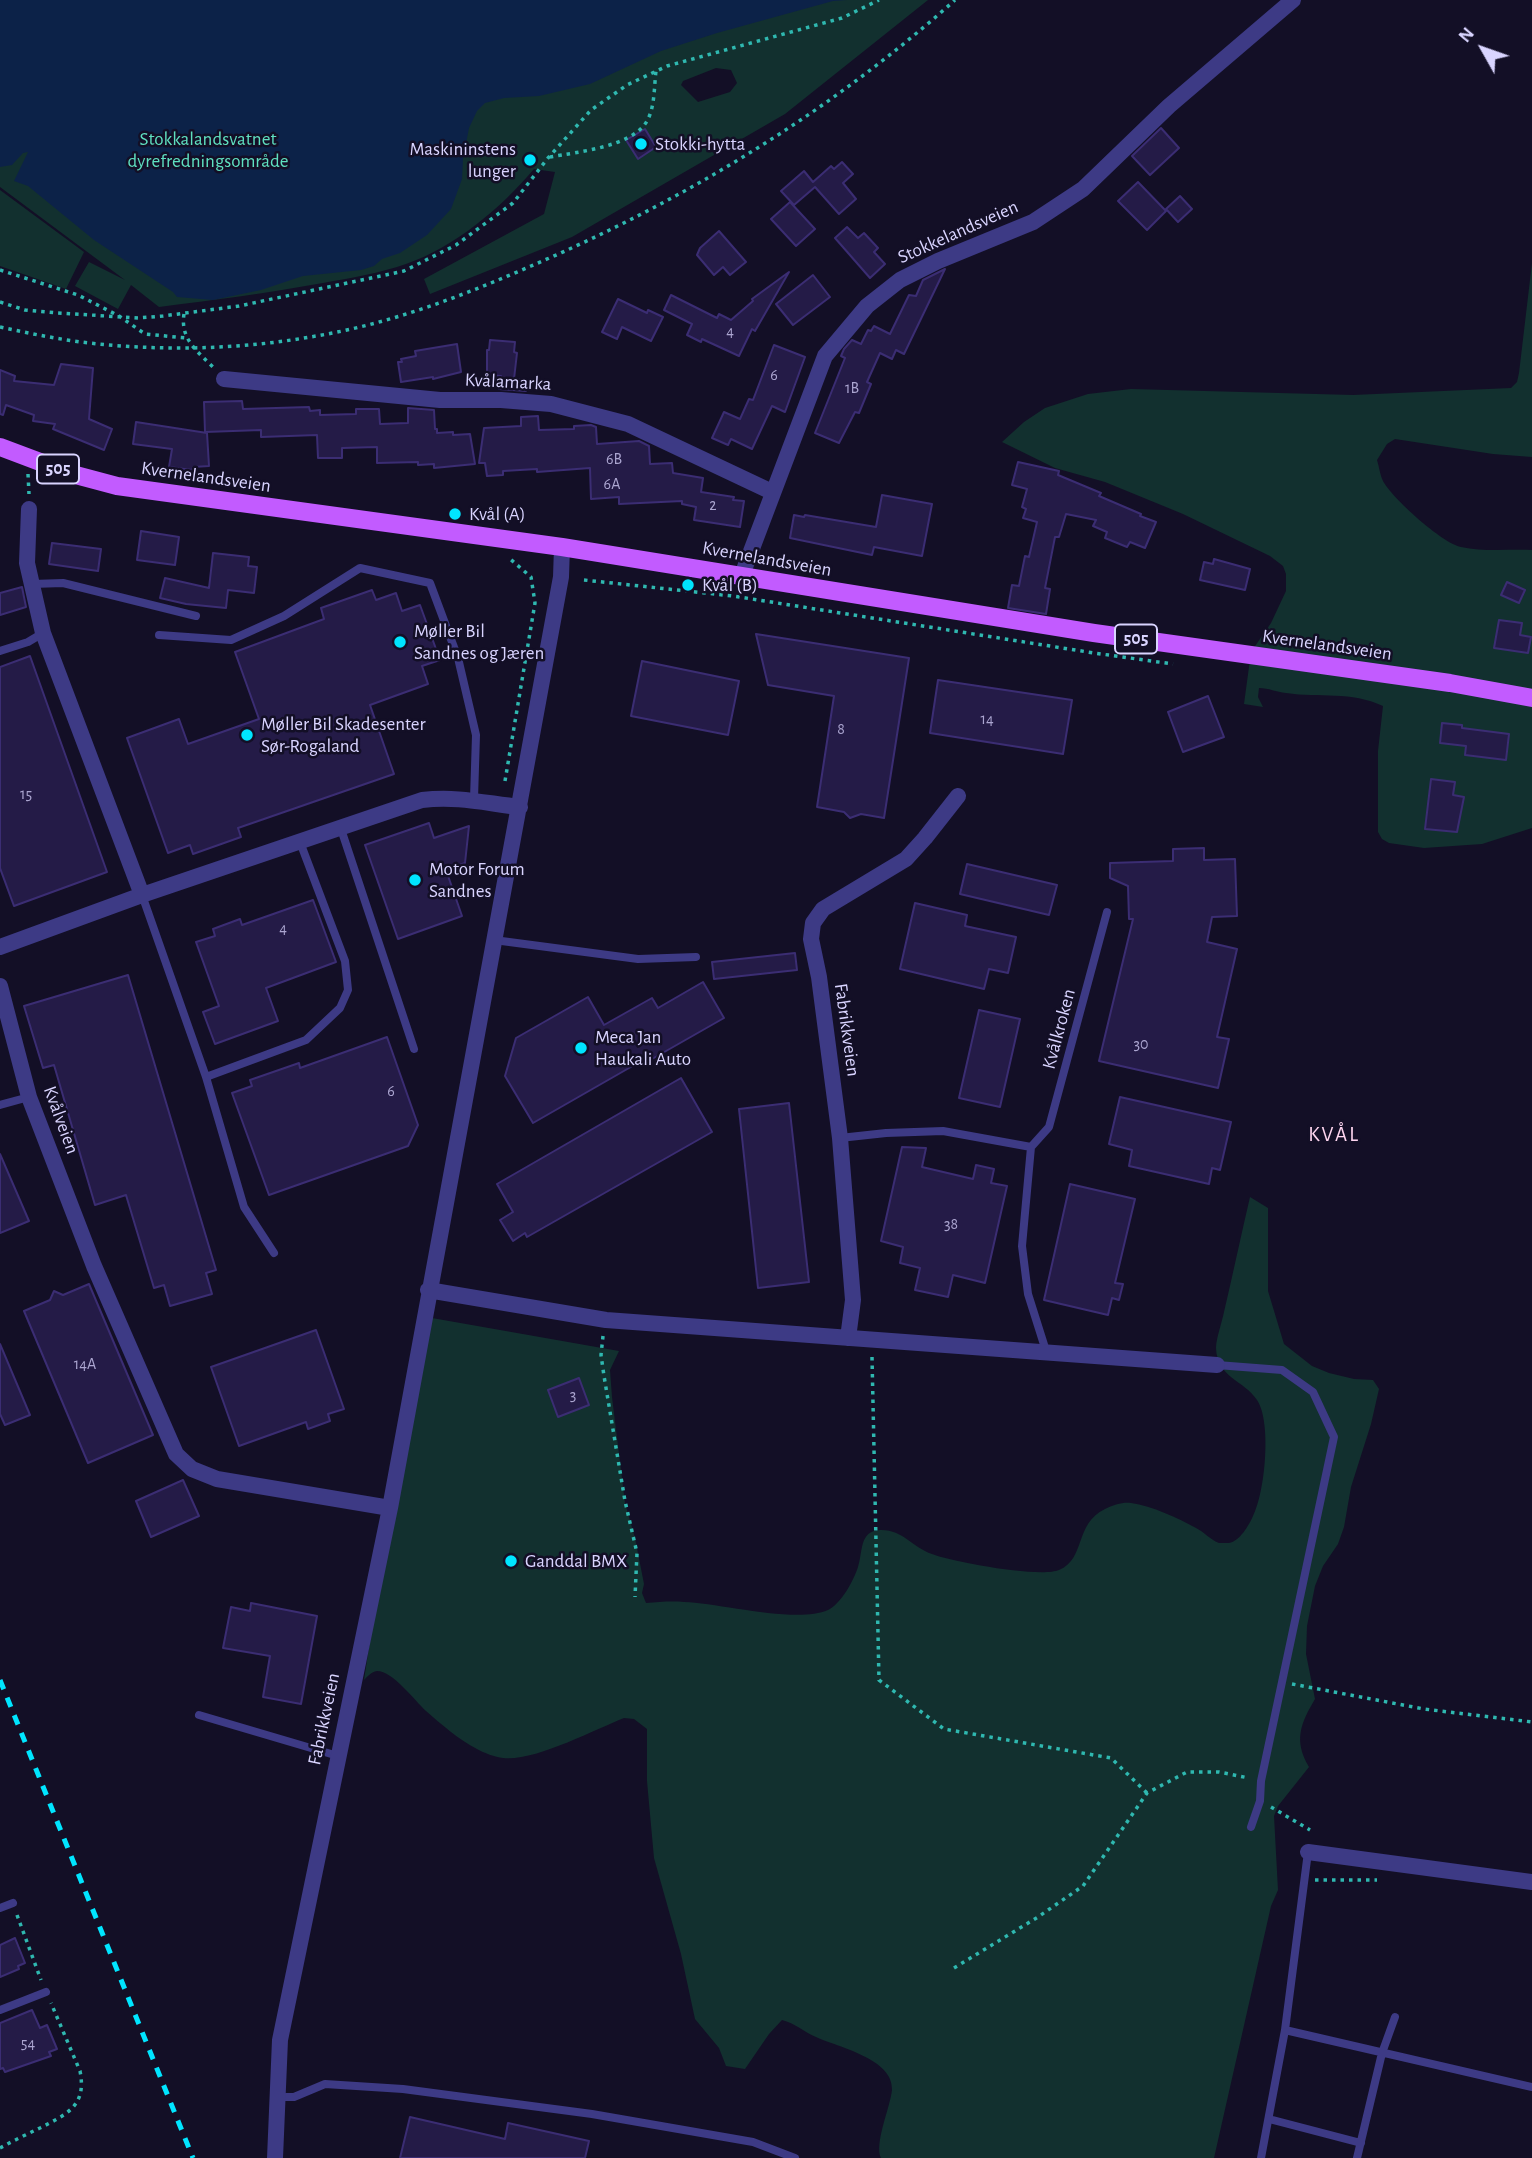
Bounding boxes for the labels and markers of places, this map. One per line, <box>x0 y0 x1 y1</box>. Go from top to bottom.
place label: Stokki-hytta <box>655 133 745 155</box>
marker: Stokki-hytta <box>633 136 649 152</box>
place label: Maskininstens lunger <box>410 138 516 182</box>
marker: Maskininstens lunger <box>522 152 538 168</box>
place label: Kvål (A) <box>469 503 525 525</box>
marker: Kvål (A) <box>447 506 463 522</box>
place label: Kvål (B) <box>702 574 758 596</box>
marker: Kvål (B) <box>680 577 696 593</box>
place label: Møller Bil Sandnes og Jæren <box>414 620 544 664</box>
marker: Møller Bil Sandnes og Jæren <box>392 634 408 650</box>
place label: Møller Bil Skadesenter Sør-Rogaland <box>261 713 426 757</box>
marker: Møller Bil Skadesenter Sør-Rogaland <box>239 727 255 743</box>
place label: Motor Forum Sandnes <box>429 858 525 902</box>
marker: Motor Forum Sandnes <box>407 872 423 888</box>
place label: Meca Jan Haukali Auto <box>595 1026 691 1070</box>
marker: Meca Jan Haukali Auto <box>573 1040 589 1056</box>
place label: Ganddal BMX <box>525 1550 627 1572</box>
marker: Ganddal BMX <box>503 1553 519 1569</box>

